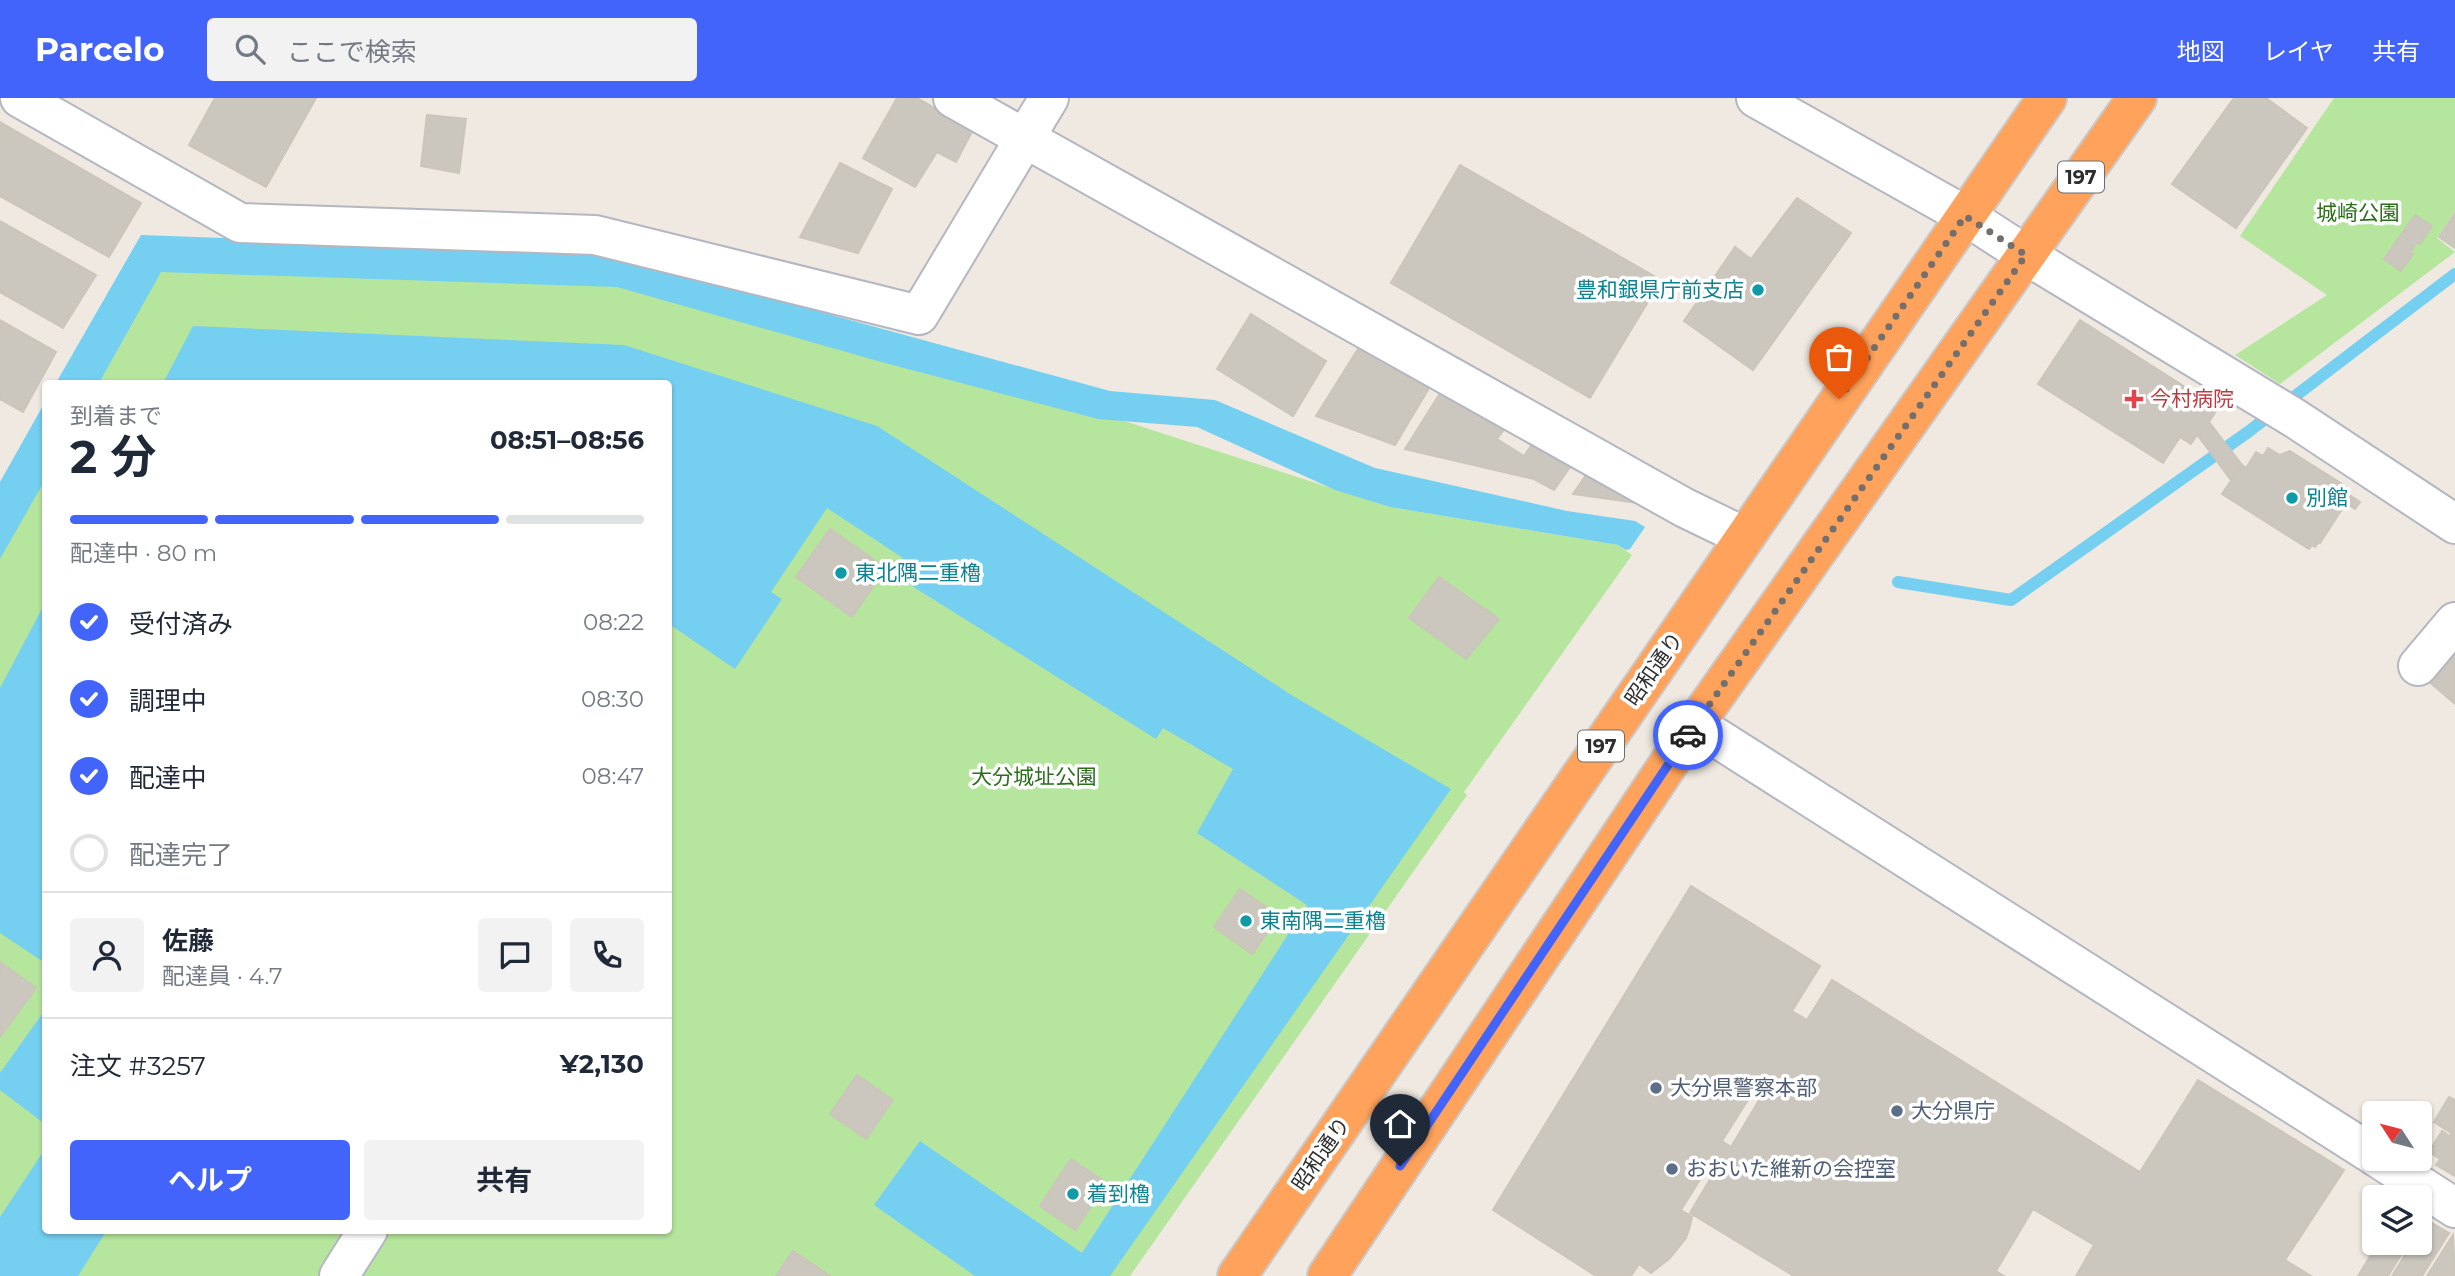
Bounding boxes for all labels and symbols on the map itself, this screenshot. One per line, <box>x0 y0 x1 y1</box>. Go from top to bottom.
road number: 197 <box>2058 162 2104 192</box>
park label: 城崎公園 <box>2316 200 2400 225</box>
place label: 豊和銀県庁前支店 <box>1576 277 1744 302</box>
marker: 豊和銀県庁前支店 <box>1750 282 1766 298</box>
pin <box>1809 327 1869 399</box>
place label: 今村病院 <box>2150 386 2234 411</box>
marker: 今村病院 <box>2124 389 2144 409</box>
place label: 別館 <box>2306 485 2348 510</box>
marker: 別館 <box>2284 490 2300 506</box>
place label: 東北隅二重櫓 <box>855 560 981 585</box>
marker: 東北隅二重櫓 <box>833 565 849 581</box>
street label: 昭和通り <box>1619 627 1688 710</box>
courier <box>1653 700 1723 770</box>
road number: 197 <box>1578 730 1624 762</box>
park label: 大分城址公園 <box>971 764 1097 789</box>
place label: 東南隅二重櫓 <box>1260 908 1386 933</box>
marker: 東南隅二重櫓 <box>1238 913 1254 929</box>
place label: 大分県警察本部 <box>1670 1075 1817 1100</box>
marker: 大分県警察本部 <box>1648 1080 1664 1096</box>
pin <box>1370 1094 1430 1166</box>
place label: 大分県庁 <box>1911 1098 1995 1123</box>
north arrow <box>2362 1101 2432 1171</box>
marker: 大分県庁 <box>1889 1103 1905 1119</box>
street label: 昭和通り <box>1286 1112 1355 1195</box>
place label: おおいた維新の会控室 <box>1686 1156 1896 1181</box>
marker: おおいた維新の会控室 <box>1664 1161 1680 1177</box>
place label: 着到櫓 <box>1087 1181 1150 1206</box>
marker: 着到櫓 <box>1065 1186 1081 1202</box>

